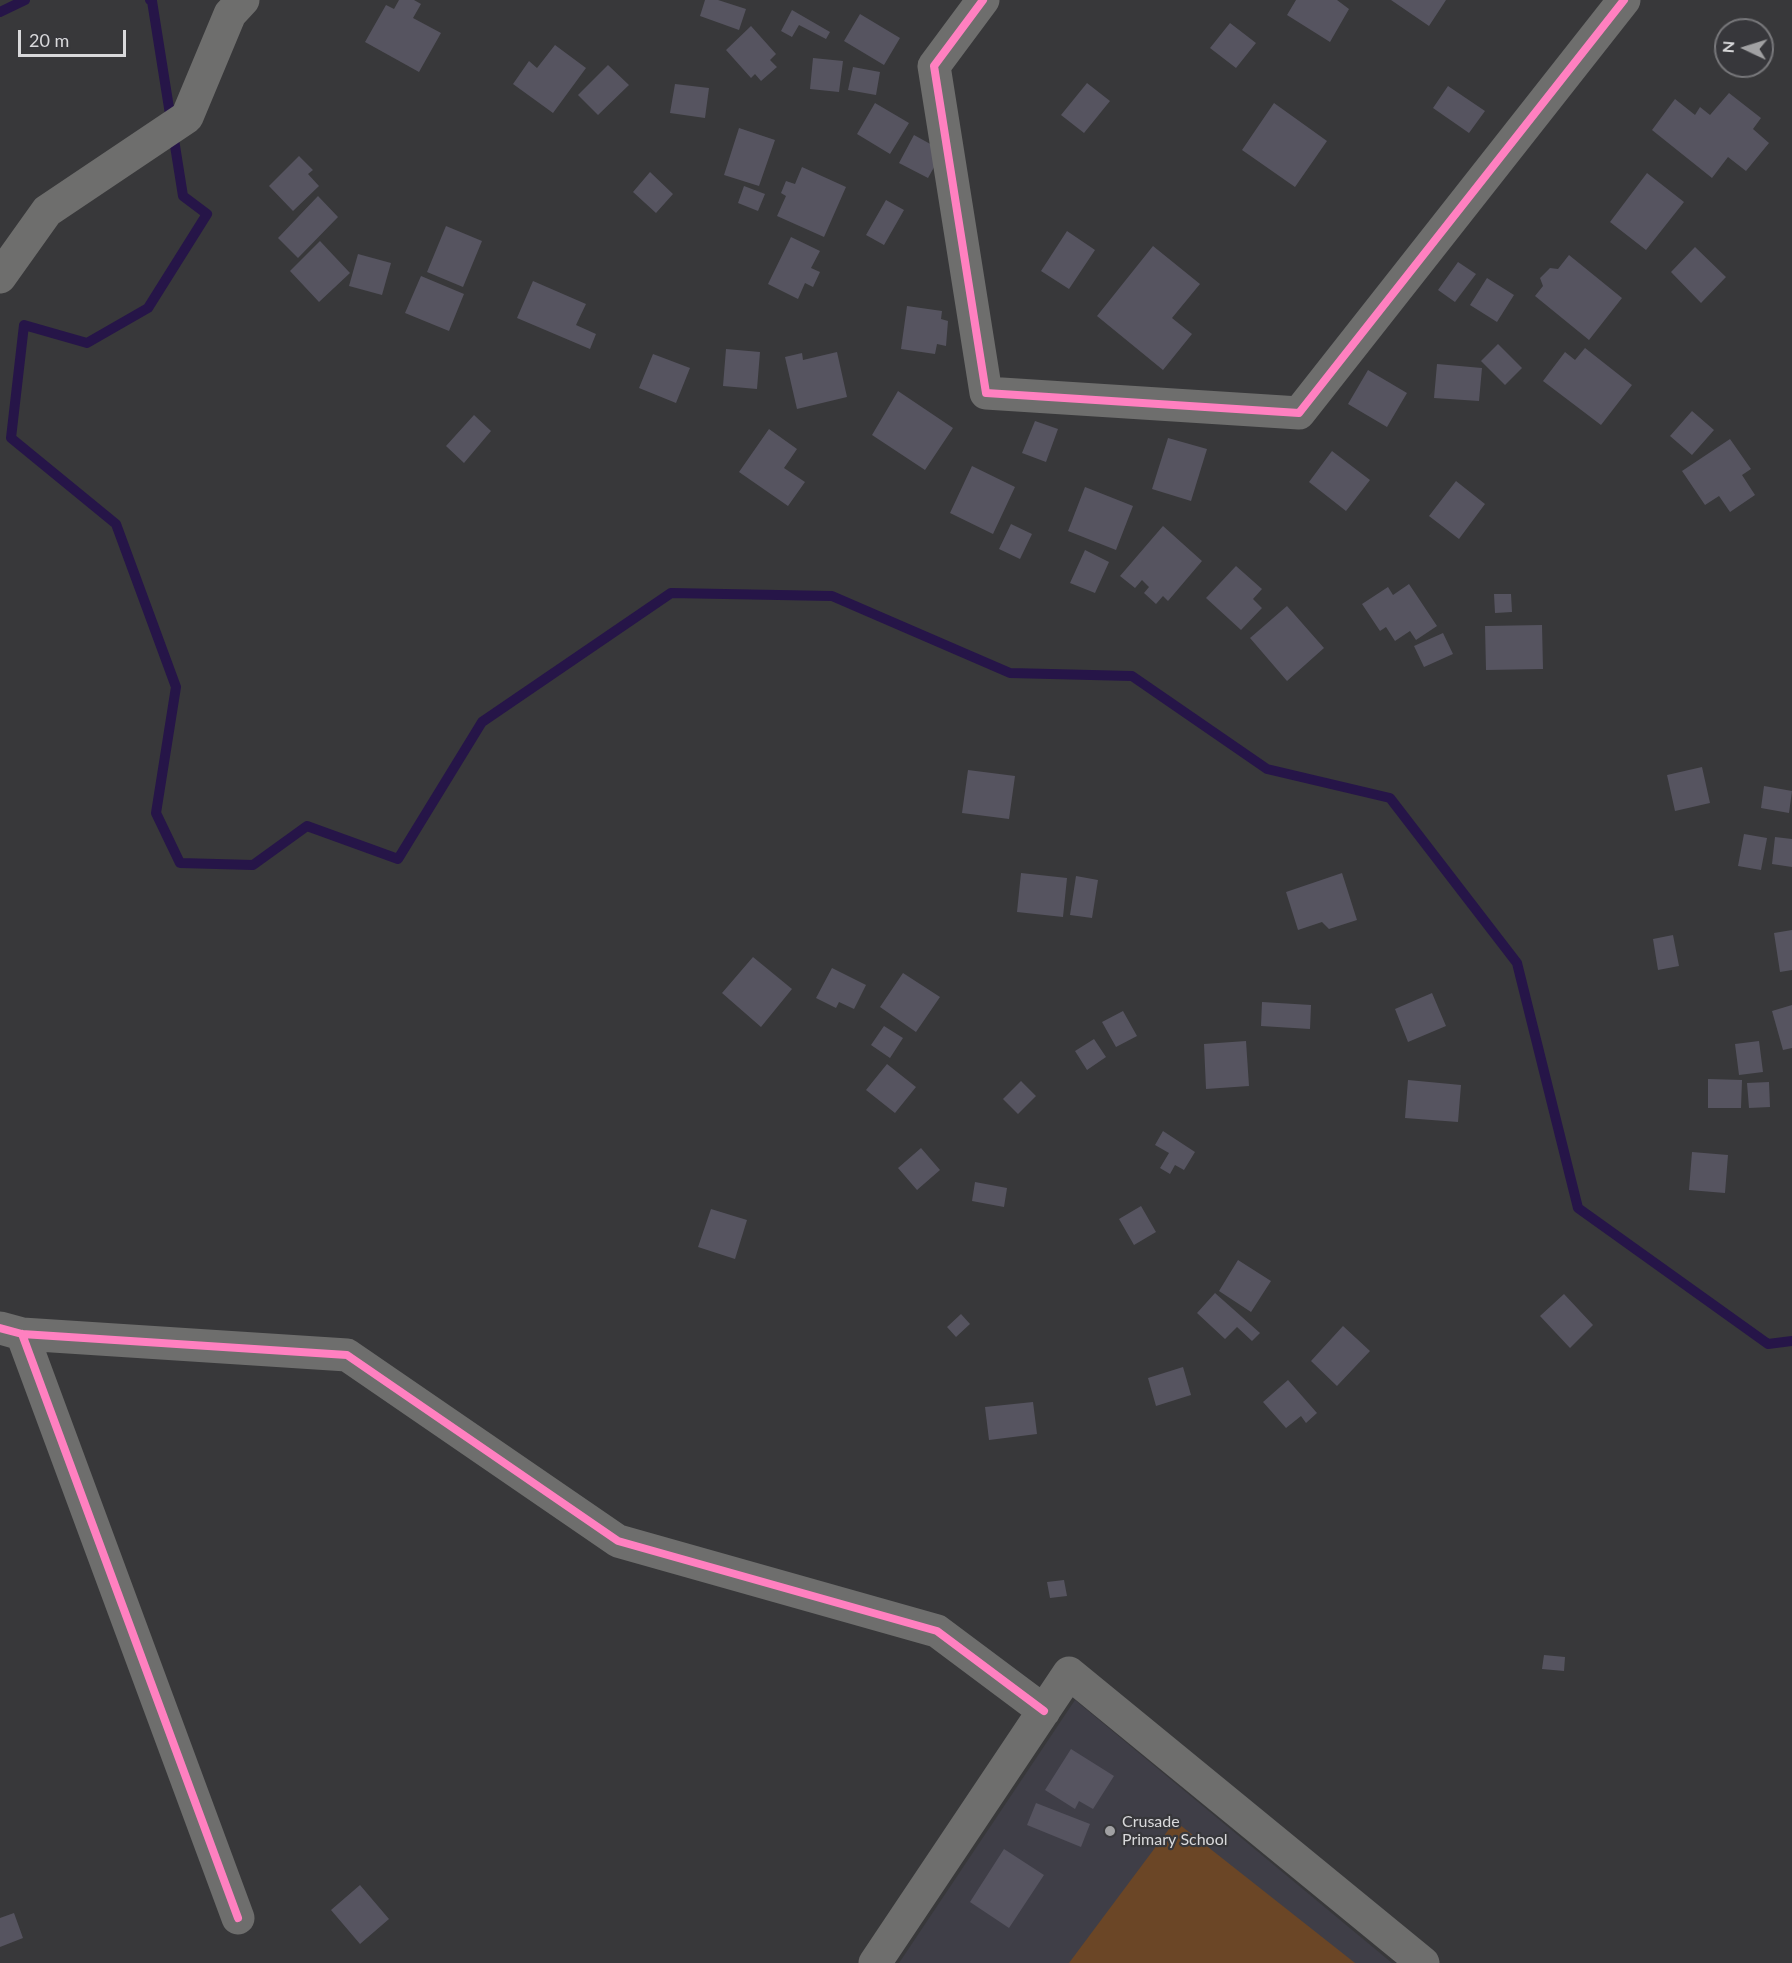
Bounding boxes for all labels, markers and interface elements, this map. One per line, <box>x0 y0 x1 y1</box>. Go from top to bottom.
scale bar <box>21 18 129 56</box>
north arrow <box>1714 18 1774 78</box>
text: 20 m <box>29 29 69 51</box>
text: N <box>1718 40 1737 54</box>
place label: Crusade Primary School <box>1122 1812 1228 1850</box>
marker: Crusade Primary School <box>1103 1824 1117 1838</box>

